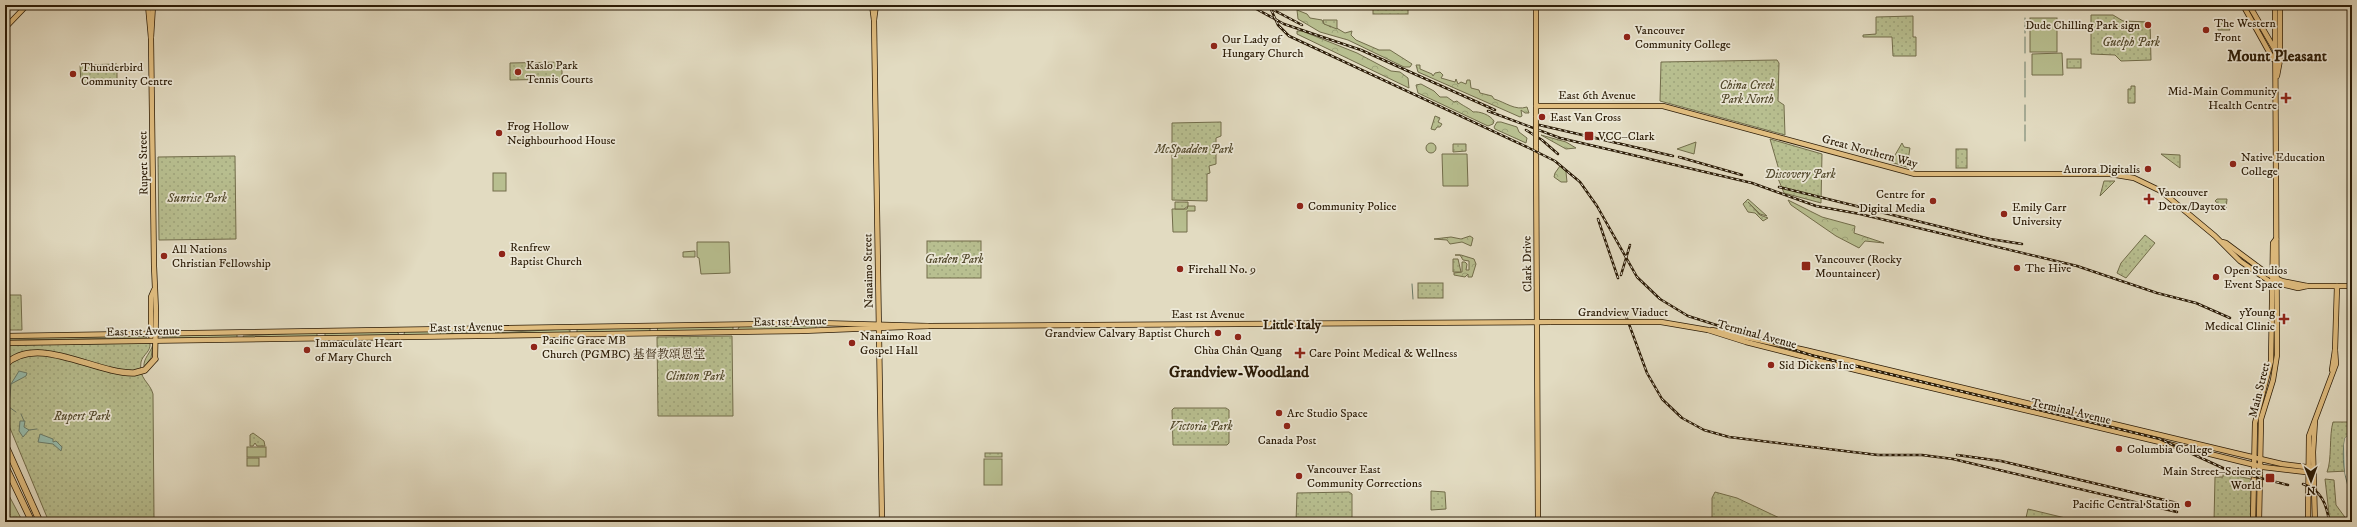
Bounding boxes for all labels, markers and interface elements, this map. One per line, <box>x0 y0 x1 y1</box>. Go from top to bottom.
place label: The Western Front <box>2214 16 2277 45</box>
place label: Dude Chilling Park sign <box>2025 18 2141 33</box>
marker: Dude Chilling Park sign <box>2143 20 2153 30</box>
place label: Vancouver Community College <box>1634 23 1731 52</box>
marker: The Western Front <box>2201 25 2211 35</box>
place label: Our Lady of Hungary Church <box>1222 32 1304 61</box>
marker: Vancouver Community College <box>1622 32 1632 42</box>
park label: Guelph Park <box>2102 35 2160 50</box>
marker: Our Lady of Hungary Church <box>1209 41 1219 51</box>
district label: Mount Pleasant <box>2227 46 2328 66</box>
place label: Kaslo Park Tennis Courts <box>526 58 593 87</box>
place label: Thunderbird Community Centre <box>81 60 172 89</box>
marker: Kaslo Park Tennis Courts <box>513 67 523 77</box>
marker: Thunderbird Community Centre <box>68 69 78 79</box>
park label: China Creek Park North <box>1719 78 1775 107</box>
place label: Mid-Main Community Health Centre <box>2168 84 2277 113</box>
street label: East 6th Avenue <box>1558 88 1636 103</box>
marker: Mid-Main Community Health Centre <box>2280 92 2292 104</box>
place label: East Van Cross <box>1550 110 1621 125</box>
marker: East Van Cross <box>1537 112 1547 122</box>
place label: Frog Hollow Neighbourhood House <box>507 119 615 148</box>
marker: Frog Hollow Neighbourhood House <box>494 128 504 138</box>
place label: VCC–Clark <box>1597 129 1655 144</box>
marker: VCC–Clark <box>1583 130 1595 142</box>
street label: Rupert Street <box>135 131 152 195</box>
street label: Great Northern Way <box>1820 131 1920 172</box>
park label: McSpadden Park <box>1154 142 1233 157</box>
place label: Native Education College <box>2241 150 2326 179</box>
marker: Native Education College <box>2228 159 2238 169</box>
place label: Aurora Digitalis <box>2064 162 2140 177</box>
marker: Aurora Digitalis <box>2143 164 2153 174</box>
park label: Discovery Park <box>1765 167 1835 182</box>
place label: Vancouver Detox/Daytox <box>2157 185 2226 214</box>
place label: Centre for Digital Media <box>1859 187 1926 216</box>
park label: Sunrise Park <box>166 191 227 206</box>
marker: Vancouver Detox/Daytox <box>2143 193 2155 205</box>
marker: Centre for Digital Media <box>1928 196 1938 206</box>
place label: Community Police <box>1308 199 1396 214</box>
place label: Emily Carr University <box>2012 200 2067 229</box>
marker: Community Police <box>1295 201 1305 211</box>
marker: Emily Carr University <box>1999 209 2009 219</box>
street label: Nanaimo Street <box>860 233 877 309</box>
street label: Clark Drive <box>1520 236 1535 292</box>
place label: Renfrew Baptist Church <box>510 240 583 269</box>
place label: All Nations Christian Fellowship <box>172 242 271 271</box>
marker: Renfrew Baptist Church <box>497 249 507 259</box>
marker: All Nations Christian Fellowship <box>159 251 169 261</box>
park label: Garden Park <box>925 252 983 267</box>
place label: Vancouver (Rocky Mountaineer) <box>1814 252 1902 281</box>
marker: Vancouver (Rocky Mountaineer) <box>1800 260 1812 272</box>
place label: The Hive <box>2025 261 2071 276</box>
place label: Firehall No. 9 <box>1188 262 1256 277</box>
marker: The Hive <box>2012 263 2022 273</box>
place label: Open Studios Event Space <box>2224 263 2287 292</box>
marker: Firehall No. 9 <box>1175 264 1185 274</box>
marker: Open Studios Event Space <box>2211 272 2221 282</box>
street label: Grandview Viaduct <box>1578 305 1668 320</box>
place label: yYoung Medical Clinic <box>2205 305 2275 334</box>
street label: East 1st Avenue <box>1171 307 1245 322</box>
street label: East 1st Avenue <box>753 313 827 330</box>
marker: yYoung Medical Clinic <box>2278 313 2290 325</box>
district label: Little Italy <box>1263 317 1322 334</box>
street label: Terminal Avenue <box>1716 317 1798 352</box>
street label: East 1st Avenue <box>429 319 503 336</box>
street label: East 1st Avenue <box>106 323 180 340</box>
place label: Grandview Calvary Baptist Church <box>1045 326 1211 341</box>
marker: Grandview Calvary Baptist Church <box>1213 328 1223 338</box>
place label: Nanaimo Road Gospel Hall <box>860 329 931 358</box>
marker: Chùa Chân Quang <box>1233 332 1243 342</box>
place label: Pacific Grace MB Church (PGMBC) 基督教頌恩堂 <box>542 333 705 362</box>
place label: Immaculate Heart of Mary Church <box>315 336 403 365</box>
marker: Nanaimo Road Gospel Hall <box>847 338 857 348</box>
marker: Pacific Grace MB Church (PGMBC) 基督教頌恩堂 <box>529 342 539 352</box>
place label: Chùa Chân Quang <box>1194 343 1282 358</box>
marker: Immaculate Heart of Mary Church <box>302 345 312 355</box>
place label: Care Point Medical & Wellness <box>1309 346 1457 361</box>
marker: Care Point Medical & Wellness <box>1294 347 1306 359</box>
place label: Sid Dickens Inc <box>1779 358 1854 373</box>
marker: Sid Dickens Inc <box>1766 360 1776 370</box>
street label: Main Street <box>2245 361 2274 419</box>
district label: Grandview-Woodland <box>1169 362 1310 382</box>
park label: Clinton Park <box>665 369 725 384</box>
street label: Terminal Avenue <box>2029 395 2112 428</box>
place label: Arc Studio Space <box>1287 406 1368 421</box>
marker: Arc Studio Space <box>1274 408 1284 418</box>
park label: Rupert Park <box>53 409 110 424</box>
park label: Victoria Park <box>1169 419 1233 434</box>
marker: Canada Post <box>1282 421 1292 431</box>
place label: Canada Post <box>1258 433 1316 448</box>
place label: Columbia College <box>2127 442 2212 457</box>
marker: Columbia College <box>2114 444 2124 454</box>
north arrow <box>2291 461 2331 501</box>
place label: Vancouver East Community Corrections <box>1306 462 1422 491</box>
place label: Main Street–Science World <box>2162 464 2261 493</box>
marker: Vancouver East Community Corrections <box>1294 471 1304 481</box>
marker: Main Street–Science World <box>2264 472 2276 484</box>
text: N <box>2307 483 2316 497</box>
place label: Pacific Central Station <box>2072 497 2181 512</box>
marker: Pacific Central Station <box>2183 499 2193 509</box>

